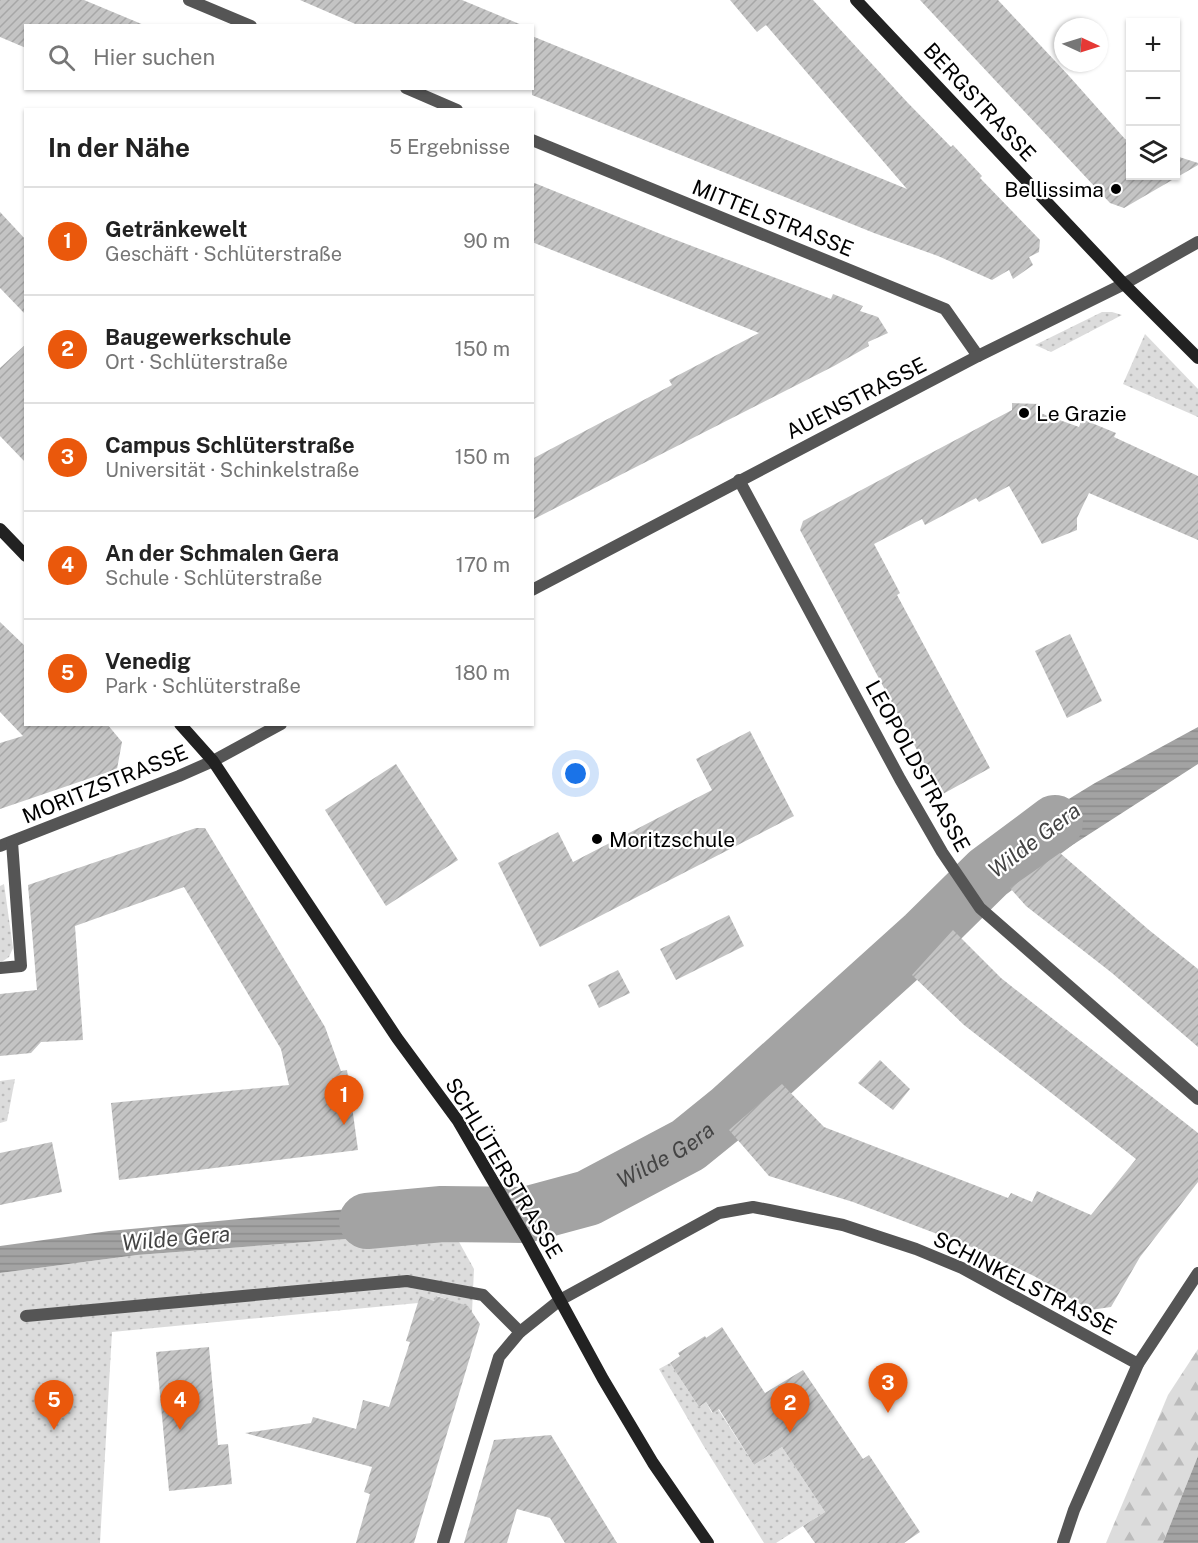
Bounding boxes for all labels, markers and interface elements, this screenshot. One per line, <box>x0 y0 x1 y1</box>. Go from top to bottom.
north arrow <box>1054 18 1108 72</box>
map controls <box>1126 18 1180 180</box>
button: + <box>1126 18 1180 72</box>
search box <box>24 24 534 90</box>
street label: BERGSTRASSE <box>919 38 1041 166</box>
icon: search <box>45 41 78 74</box>
text: Hier suchen <box>93 44 215 70</box>
button: − <box>1126 72 1180 126</box>
button: layers <box>1126 126 1180 180</box>
text: In der Nähe <box>48 132 190 163</box>
text: 5 Ergebnisse <box>389 135 510 159</box>
street label: MITTELSTRASSE <box>689 174 857 262</box>
place label: Bellissima <box>1004 177 1104 202</box>
marker: Bellissima <box>1109 182 1123 196</box>
text: Getränkewelt <box>105 216 247 242</box>
text: 1 <box>63 229 72 253</box>
text: 90 m <box>463 229 510 253</box>
text: Geschäft · Schlüterstraße <box>105 242 342 266</box>
text: Baugewerkschule <box>105 324 292 350</box>
text: 2 <box>61 337 74 361</box>
text: 150 m <box>455 337 510 361</box>
text: Ort · Schlüterstraße <box>105 350 288 374</box>
street label: AUENSTRASSE <box>782 352 930 444</box>
place label: Le Grazie <box>1036 401 1127 426</box>
marker: Le Grazie <box>1017 406 1031 420</box>
text: Campus Schlüterstraße <box>105 432 355 458</box>
text: 3 <box>61 445 74 469</box>
text: 150 m <box>455 445 510 469</box>
text: Universität · Schinkelstraße <box>105 458 359 482</box>
text: An der Schmalen Gera <box>105 540 339 566</box>
text: 4 <box>61 553 74 577</box>
text: 170 m <box>456 553 510 577</box>
text: Schule · Schlüterstraße <box>105 566 322 590</box>
text: Venedig <box>105 648 191 674</box>
text: 5 <box>61 661 74 685</box>
text: 180 m <box>455 661 510 685</box>
text: Park · Schlüterstraße <box>105 674 301 698</box>
street label: LEOPOLDSTRASSE <box>860 676 976 856</box>
street label: MORITZSTRASSE <box>19 739 191 829</box>
your location <box>561 759 590 788</box>
water label: Wilde Gera <box>983 797 1085 883</box>
place label: Moritzschule <box>609 827 735 852</box>
marker: Moritzschule <box>590 832 604 846</box>
street label: SCHLÜTERSTRASSE <box>440 1073 568 1263</box>
pin: 1 <box>324 1076 364 1125</box>
water label: Wilde Gera <box>612 1116 719 1194</box>
water label: Wilde Gera <box>121 1220 231 1256</box>
street label: SCHINKELSTRASSE <box>929 1226 1121 1340</box>
pin: 3 <box>868 1364 908 1413</box>
pin: 5 <box>34 1380 74 1430</box>
pin: 4 <box>160 1380 200 1430</box>
pin: 2 <box>770 1384 810 1433</box>

